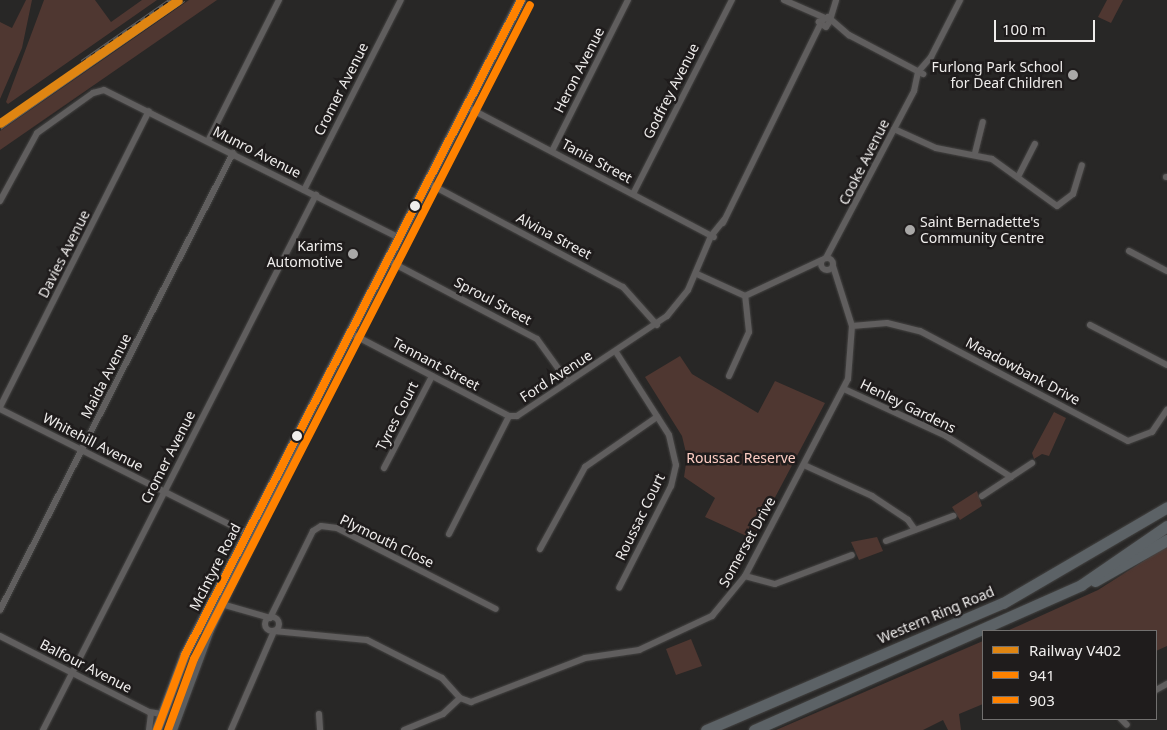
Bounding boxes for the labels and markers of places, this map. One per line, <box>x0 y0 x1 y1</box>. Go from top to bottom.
place label: Furlong Park School for Deaf Children <box>931 59 1063 92</box>
marker: Furlong Park School for Deaf Children <box>1067 69 1079 81</box>
unlabelled marker <box>410 201 420 211</box>
place label: Saint Bernadette's Community Centre <box>920 214 1044 246</box>
marker: Saint Bernadette's Community Centre <box>904 224 916 236</box>
place label: Karims Automotive <box>267 238 343 270</box>
marker: Karims Automotive <box>347 248 359 260</box>
unlabelled marker <box>292 431 302 441</box>

